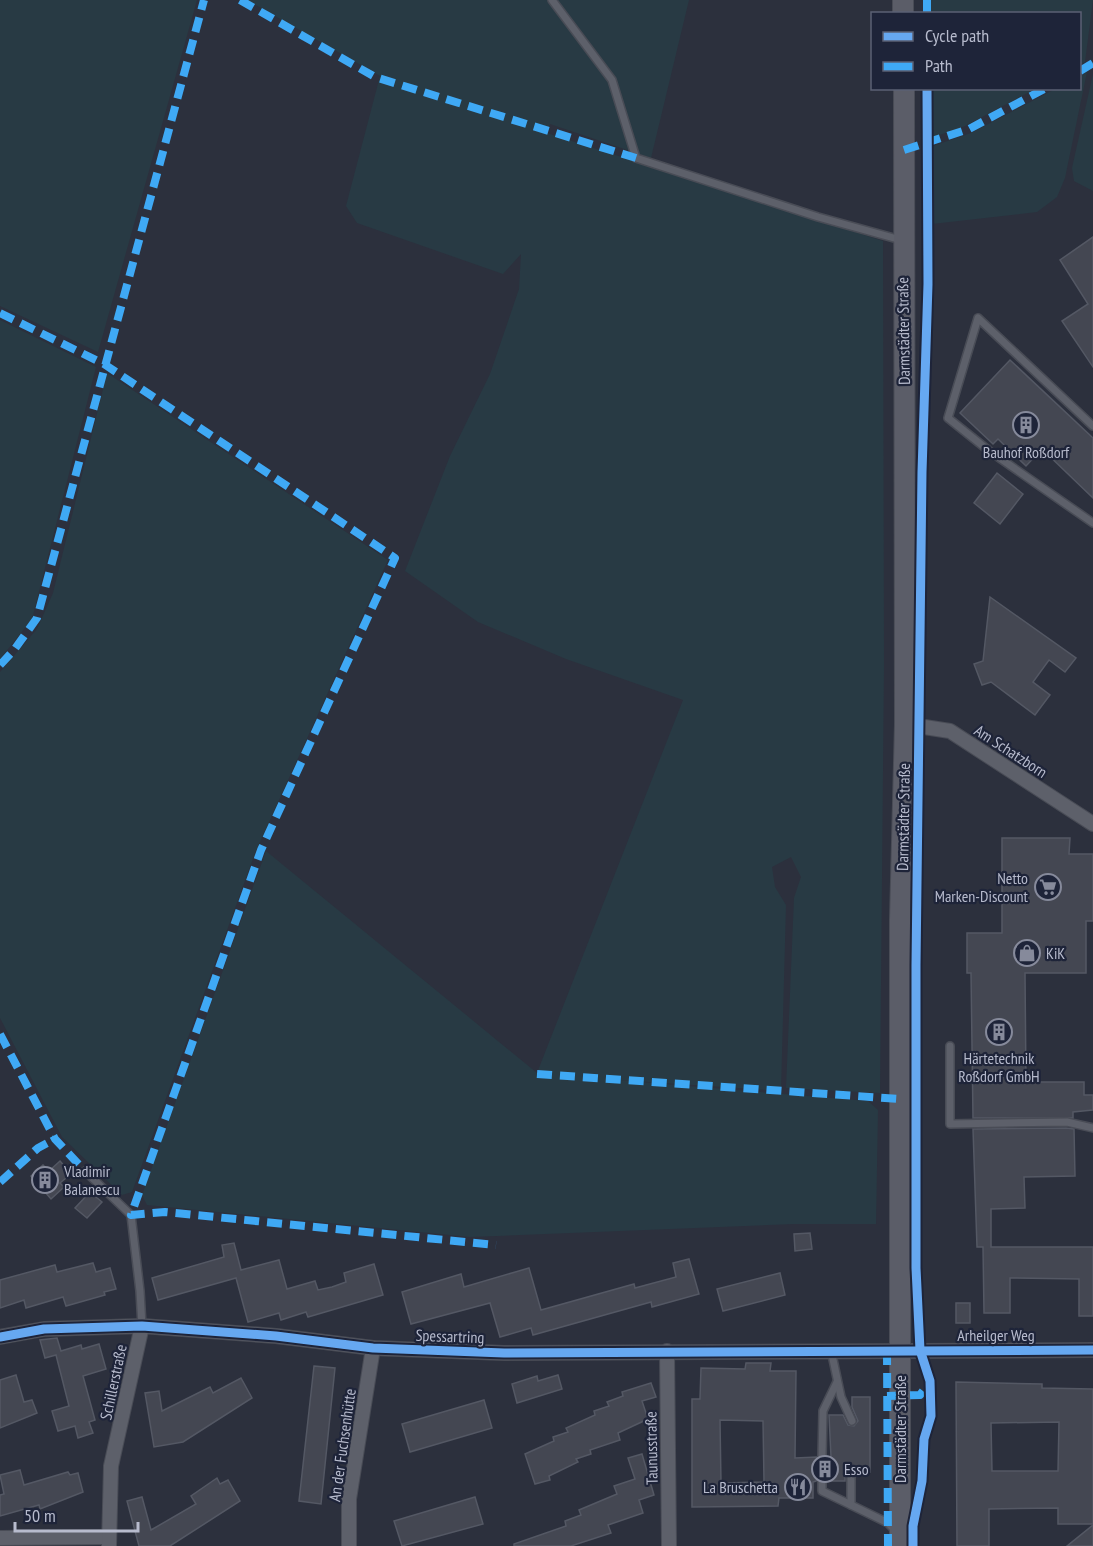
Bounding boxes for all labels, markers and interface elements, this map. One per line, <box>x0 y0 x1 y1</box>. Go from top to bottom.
legend <box>871 12 1081 90</box>
text: Cycle path <box>925 24 989 47</box>
text: Path <box>925 54 953 77</box>
street label: Darmstädter Straße <box>892 277 914 385</box>
building icon: Bauhof Roßdorf <box>1011 410 1041 440</box>
place label: Bauhof Roßdorf <box>983 442 1070 462</box>
street label: Am Schatzborn <box>971 720 1051 782</box>
street label: Darmstädter Straße <box>892 763 914 871</box>
place label: Netto Marken-Discount <box>935 868 1029 906</box>
supermarket icon: Netto Marken-Discount <box>1033 872 1063 902</box>
shop icon: KiK <box>1012 938 1042 968</box>
place label: KiK <box>1046 943 1065 963</box>
building icon: Härtetechnik Roßdorf GmbH <box>984 1017 1014 1047</box>
place label: Härtetechnik Roßdorf GmbH <box>958 1048 1040 1086</box>
place label: Vladimir Balanescu <box>63 1161 120 1199</box>
building icon: Vladimir Balanescu <box>30 1165 60 1195</box>
street label: Spessartring <box>415 1325 485 1347</box>
street label: Arheilger Weg <box>957 1325 1035 1345</box>
street label: Schillerstraße <box>95 1342 131 1422</box>
street label: Darmstädter Straße <box>890 1375 910 1483</box>
street label: An der Fuchsenhütte <box>324 1387 360 1503</box>
street label: Taunusstraße <box>640 1411 662 1485</box>
building icon: Esso <box>810 1454 840 1484</box>
place label: Esso <box>844 1459 869 1479</box>
restaurant icon: La Bruschetta <box>783 1472 813 1502</box>
place label: La Bruschetta <box>703 1477 778 1497</box>
scale bar <box>15 1495 138 1533</box>
text: 50 m <box>24 1504 56 1527</box>

